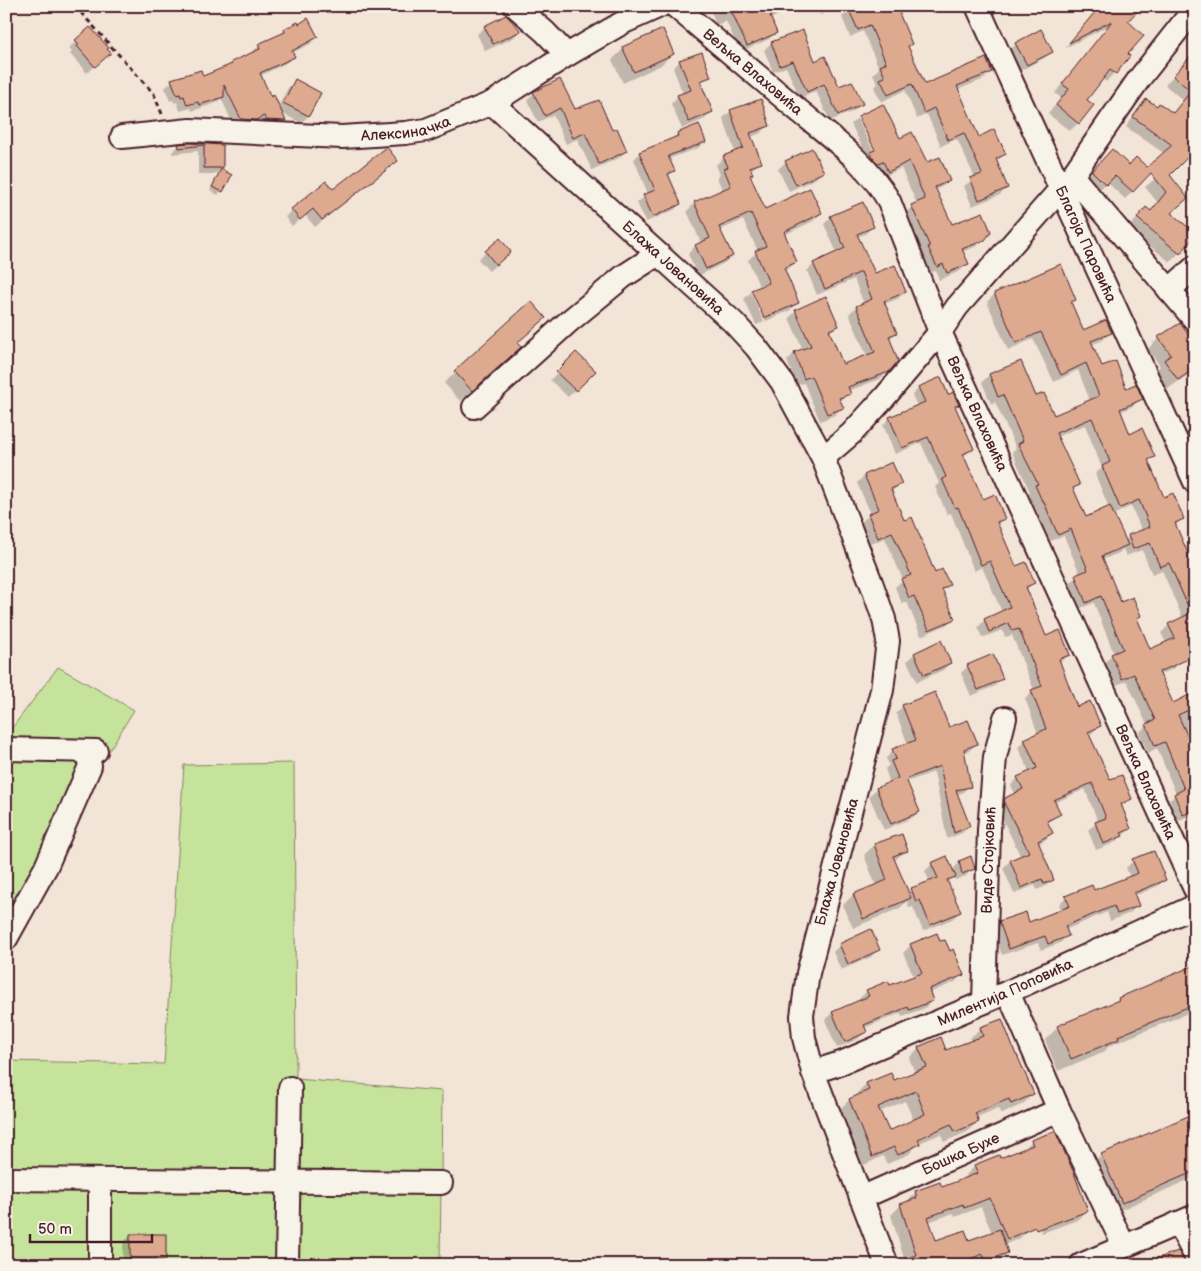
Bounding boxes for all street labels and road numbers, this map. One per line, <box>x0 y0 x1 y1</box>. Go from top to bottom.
street label: Вељка Влаховића <box>699 24 807 119</box>
street label: Алексиначка <box>359 111 454 145</box>
street label: Благоја Паровића <box>1051 183 1121 306</box>
street label: Блажа Јовановића <box>618 217 728 319</box>
street label: Вељка Влаховића <box>943 353 1012 475</box>
street label: Вељка Влаховића <box>1111 721 1181 843</box>
street label: Блажа Јовановића <box>811 796 863 928</box>
street label: Виде Стојковић <box>977 806 1000 914</box>
street label: Милентија Поповића <box>934 954 1076 1030</box>
street label: Бошка Бухе <box>919 1128 1002 1179</box>

